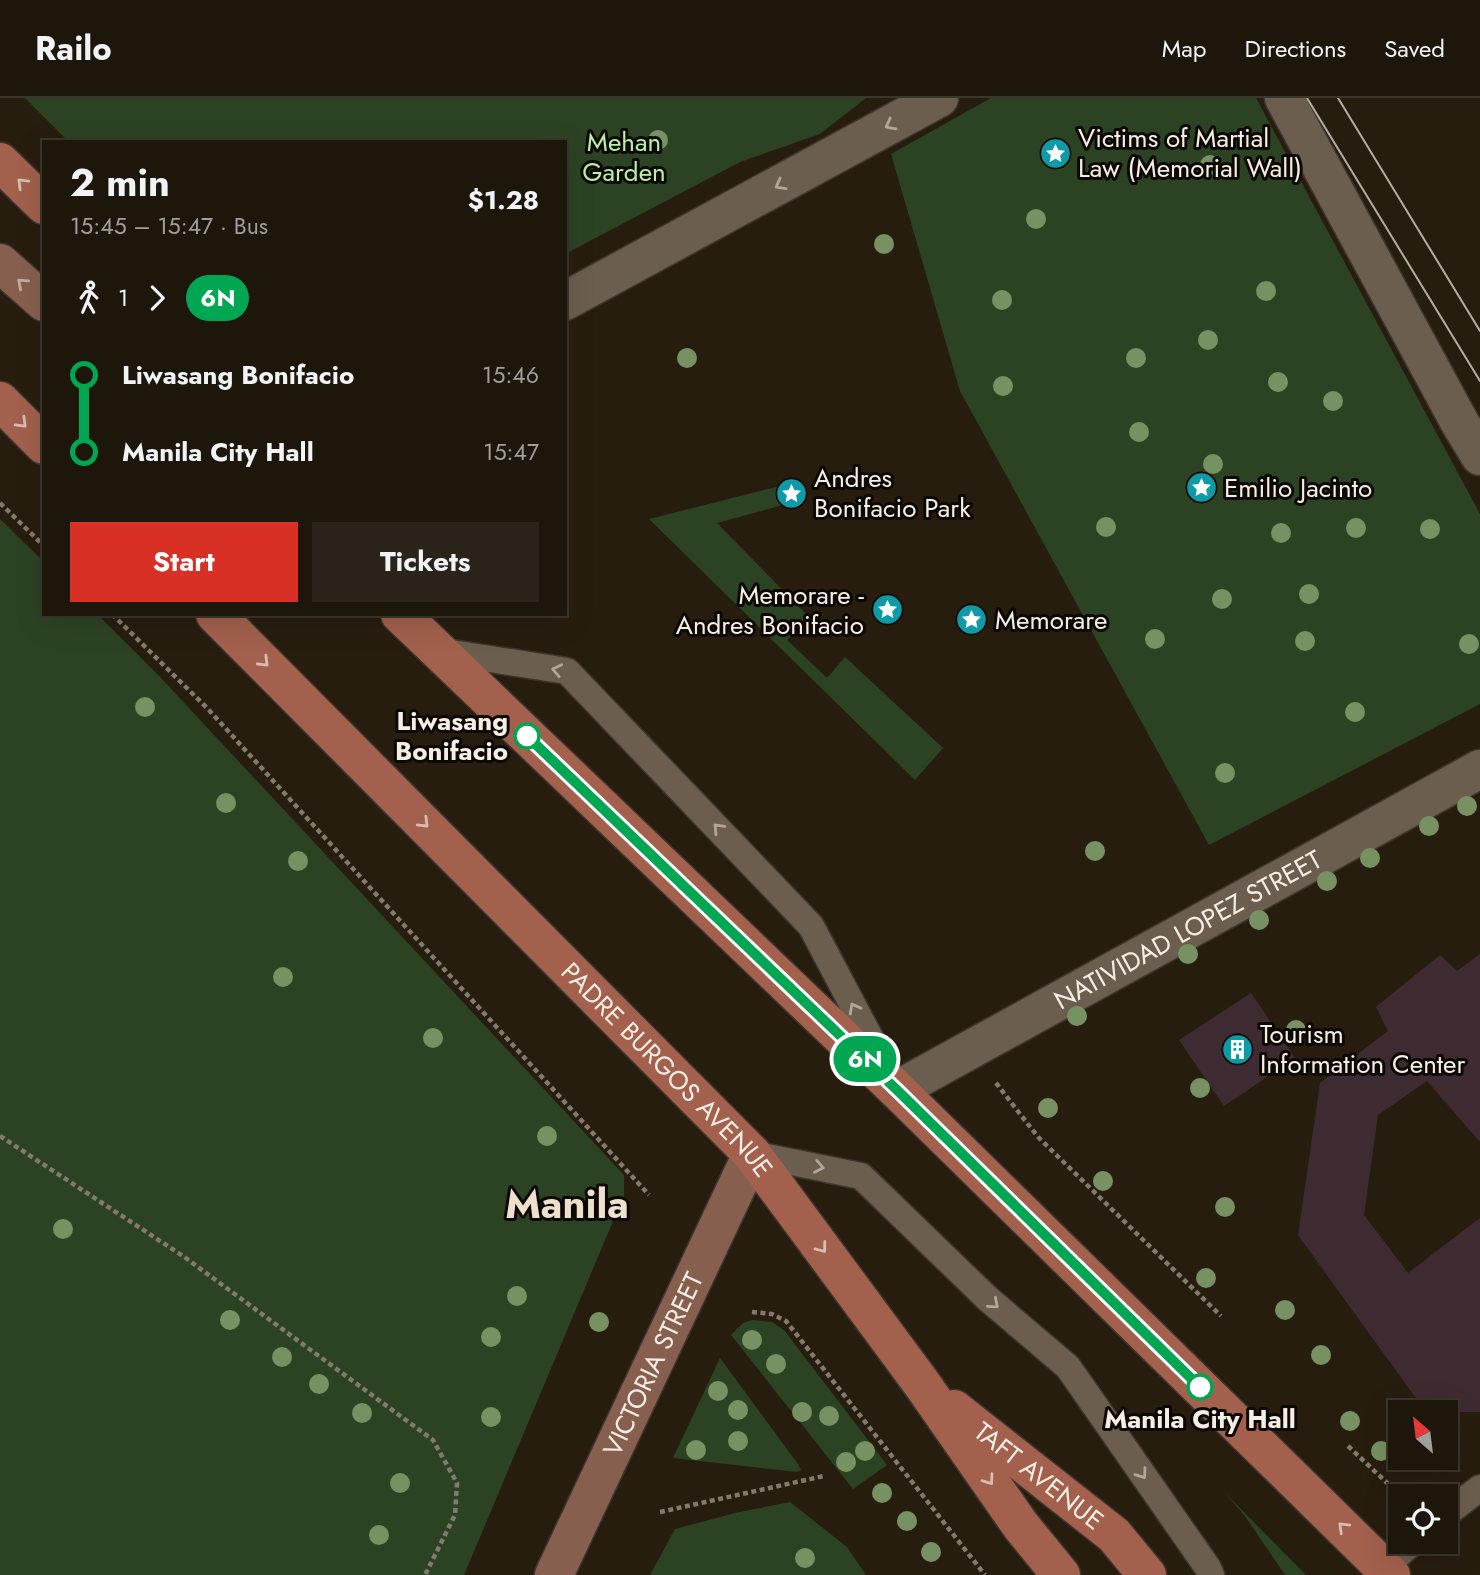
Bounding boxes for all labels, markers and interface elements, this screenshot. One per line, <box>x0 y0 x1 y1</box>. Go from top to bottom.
text: Railo <box>35 25 112 72</box>
text: Map <box>1162 31 1207 66</box>
text: Directions <box>1245 31 1346 66</box>
text: Saved <box>1384 31 1445 66</box>
one-way arrow <box>884 117 897 130</box>
place label: Victims of Martial Law (Memorial Wall) <box>1078 119 1302 187</box>
park label: Mehan Garden <box>582 123 666 191</box>
place icon: Victims of Martial Law (Memorial Wall) <box>1038 136 1072 170</box>
text: 2 min <box>70 155 170 210</box>
one-way arrow <box>775 176 787 190</box>
one-way arrow <box>17 179 30 192</box>
text: $1.28 <box>468 181 539 219</box>
text: 15:45 – 15:47 · Bus <box>70 209 268 243</box>
one-way arrow <box>17 278 30 291</box>
icon: walk <box>70 279 108 317</box>
icon: forward <box>138 279 176 317</box>
text: 6N <box>200 280 235 315</box>
text: 1 <box>118 281 128 315</box>
text: Liwasang Bonifacio <box>122 356 354 394</box>
text: 15:46 <box>482 358 539 392</box>
one-way arrow <box>14 414 27 427</box>
text: Manila City Hall <box>122 433 314 471</box>
text: 15:47 <box>483 435 539 469</box>
place label: Andres Bonifacio Park <box>814 459 971 527</box>
place label: Emilio Jacinto <box>1224 469 1372 507</box>
place icon: Emilio Jacinto <box>1184 471 1218 505</box>
place icon: Andres Bonifacio Park <box>774 476 808 510</box>
button: Start <box>70 522 298 602</box>
button: Tickets <box>312 522 539 602</box>
place label: Memorare - Andres Bonifacio <box>676 576 865 644</box>
place icon: Memorare - Andres Bonifacio <box>870 593 904 627</box>
place label: Memorare <box>995 601 1107 639</box>
place icon: Memorare <box>955 603 989 637</box>
one-way arrow <box>255 654 268 667</box>
one-way arrow <box>551 664 563 678</box>
place label: Liwasang Bonifacio <box>395 702 508 770</box>
marker: Liwasang Bonifacio <box>514 723 540 749</box>
one-way arrow <box>416 815 429 828</box>
one-way arrow <box>713 823 726 836</box>
street label: NATIVIDAD LOPEZ STREET <box>1047 841 1329 1019</box>
street label: PADRE BURGOS AVENUE <box>552 953 782 1185</box>
one-way arrow <box>849 1002 862 1015</box>
place label: Tourism Information Center <box>1260 1015 1465 1083</box>
building icon: Tourism Information Center <box>1220 1032 1254 1066</box>
line badge: 6N <box>834 1036 896 1082</box>
text: 6N <box>847 1041 883 1076</box>
one-way arrow <box>813 1159 825 1174</box>
district label: Manila <box>505 1175 629 1233</box>
one-way arrow <box>813 1240 826 1253</box>
street label: VICTORIA STREET <box>594 1266 713 1462</box>
one-way arrow <box>985 1295 998 1308</box>
marker: Manila City Hall <box>1187 1374 1213 1400</box>
place label: Manila City Hall <box>1104 1400 1296 1438</box>
north arrow <box>1388 1400 1458 1470</box>
map controls <box>1388 1400 1458 1554</box>
street label: TAFT AVENUE <box>966 1413 1112 1539</box>
one-way arrow <box>1134 1466 1146 1479</box>
one-way arrow <box>981 1472 993 1485</box>
button: locate <box>1388 1484 1458 1554</box>
one-way arrow <box>1338 1523 1351 1536</box>

